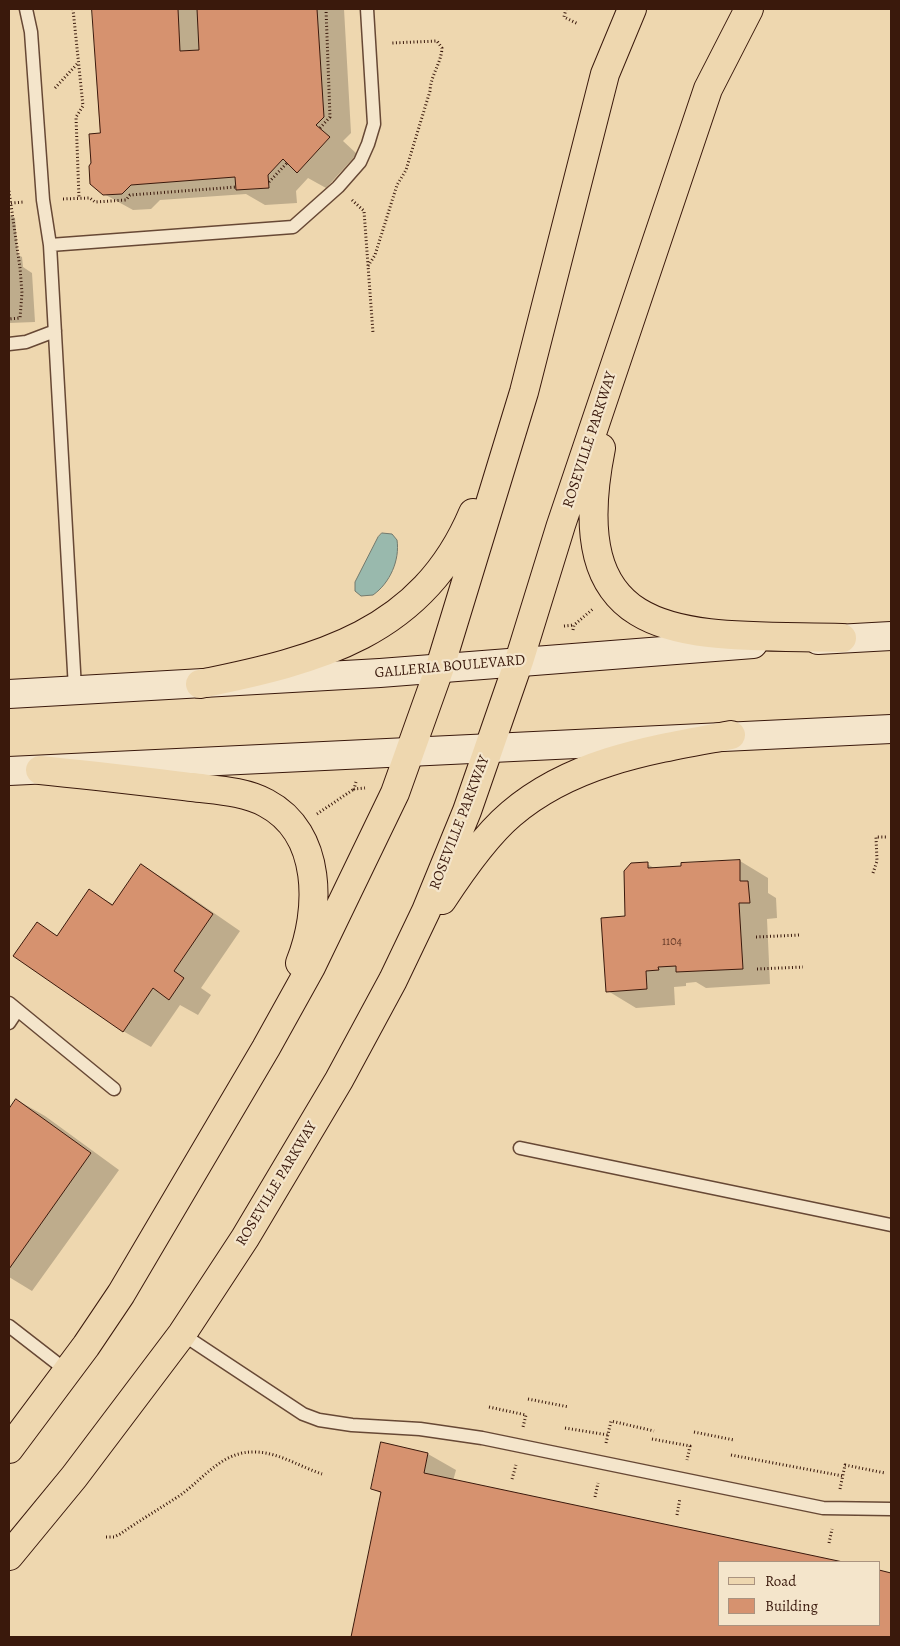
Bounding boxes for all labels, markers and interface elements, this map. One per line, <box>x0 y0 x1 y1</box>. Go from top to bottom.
street label: ROSEVILLE PARKWAY <box>559 370 621 510</box>
street label: GALLERIA BOULEVARD <box>374 651 526 683</box>
street label: ROSEVILLE PARKWAY <box>426 753 494 893</box>
house number: 1104 <box>662 935 682 949</box>
street label: ROSEVILLE PARKWAY <box>233 1118 321 1250</box>
legend <box>718 1561 880 1626</box>
text: Road <box>765 1571 796 1591</box>
text: Building <box>765 1596 818 1616</box>

